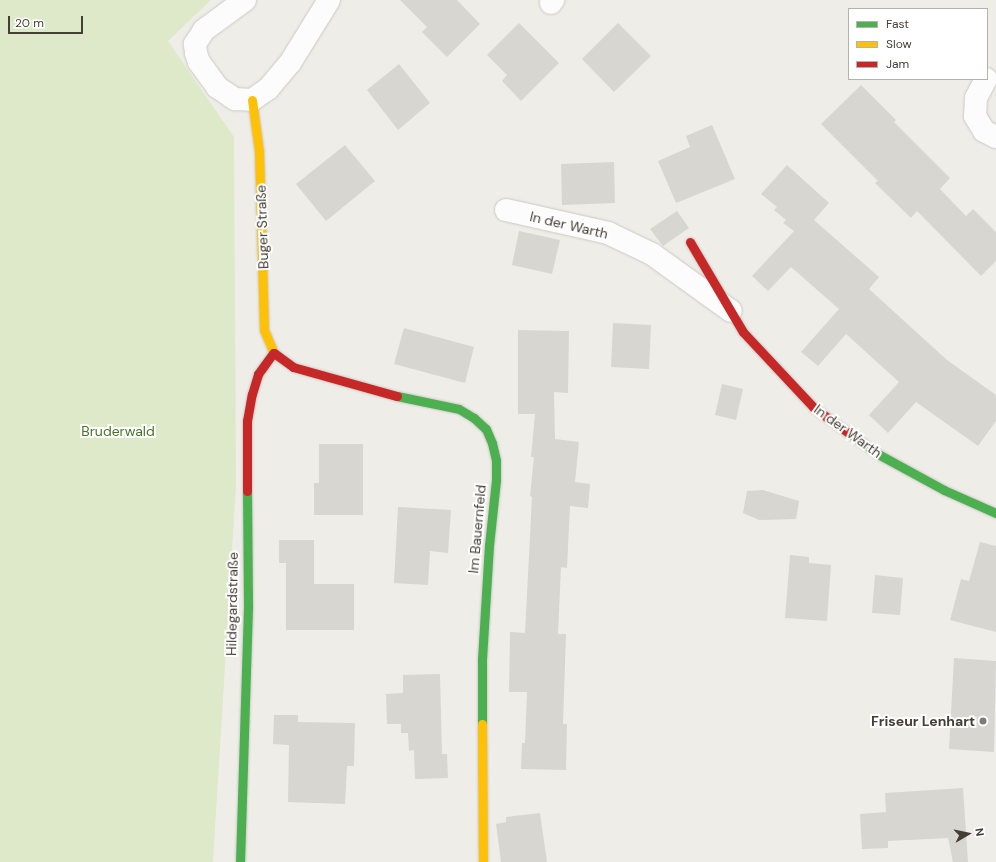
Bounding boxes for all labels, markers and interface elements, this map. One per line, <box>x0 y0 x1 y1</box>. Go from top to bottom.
scale bar <box>10 8 85 34</box>
legend <box>848 8 988 80</box>
text: 20 m <box>15 15 44 31</box>
text: Fast <box>886 16 909 32</box>
text: Slow <box>886 36 912 52</box>
text: Jam <box>886 56 909 72</box>
street label: Buger Straße <box>252 185 272 269</box>
street label: In der Warth <box>528 208 610 242</box>
street label: In der Warth <box>811 401 885 461</box>
park label: Bruderwald <box>81 423 155 439</box>
street label: Im Bauernfeld <box>465 484 489 574</box>
street label: Hildegardstraße <box>223 552 241 656</box>
place label: Friseur Lenhart <box>871 713 975 729</box>
marker: Friseur Lenhart <box>978 716 988 726</box>
north arrow <box>948 814 988 854</box>
text: N <box>972 827 987 837</box>

